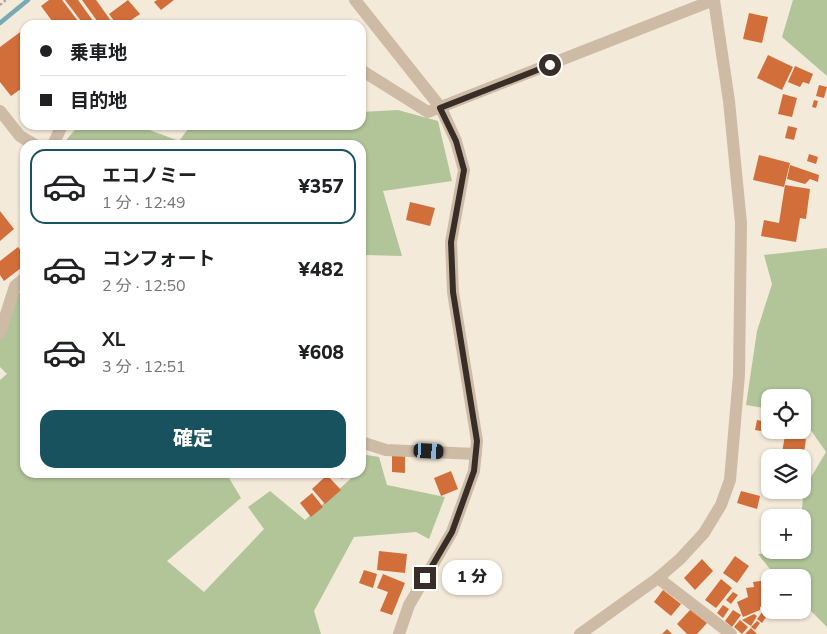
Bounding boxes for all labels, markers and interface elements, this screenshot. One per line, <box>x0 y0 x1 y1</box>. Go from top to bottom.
text: 乗車地 <box>70 40 127 66</box>
route start <box>539 54 561 76</box>
text: 目的地 <box>70 88 127 114</box>
text: エコノミー <box>102 163 197 189</box>
icon: car <box>42 164 87 209</box>
text: ¥357 <box>298 174 344 200</box>
text: 1 分 · 12:49 <box>102 192 186 214</box>
text: コンフォート <box>102 246 215 272</box>
icon: car <box>42 247 87 292</box>
text: ¥482 <box>298 257 344 283</box>
text: 2 分 · 12:50 <box>102 275 186 297</box>
text: XL <box>102 327 125 353</box>
icon: car <box>42 330 87 375</box>
text: ¥608 <box>298 340 344 366</box>
text: 3 分 · 12:51 <box>102 356 186 378</box>
map controls <box>761 389 811 619</box>
button: locate <box>761 389 811 439</box>
button: 確定 <box>40 410 346 468</box>
car <box>413 443 444 459</box>
button: layers <box>761 449 811 499</box>
button: + <box>761 509 811 559</box>
callout: 1 分 <box>442 560 502 596</box>
text: 1 分 <box>457 566 487 588</box>
route end <box>414 567 436 589</box>
button: − <box>761 569 811 619</box>

